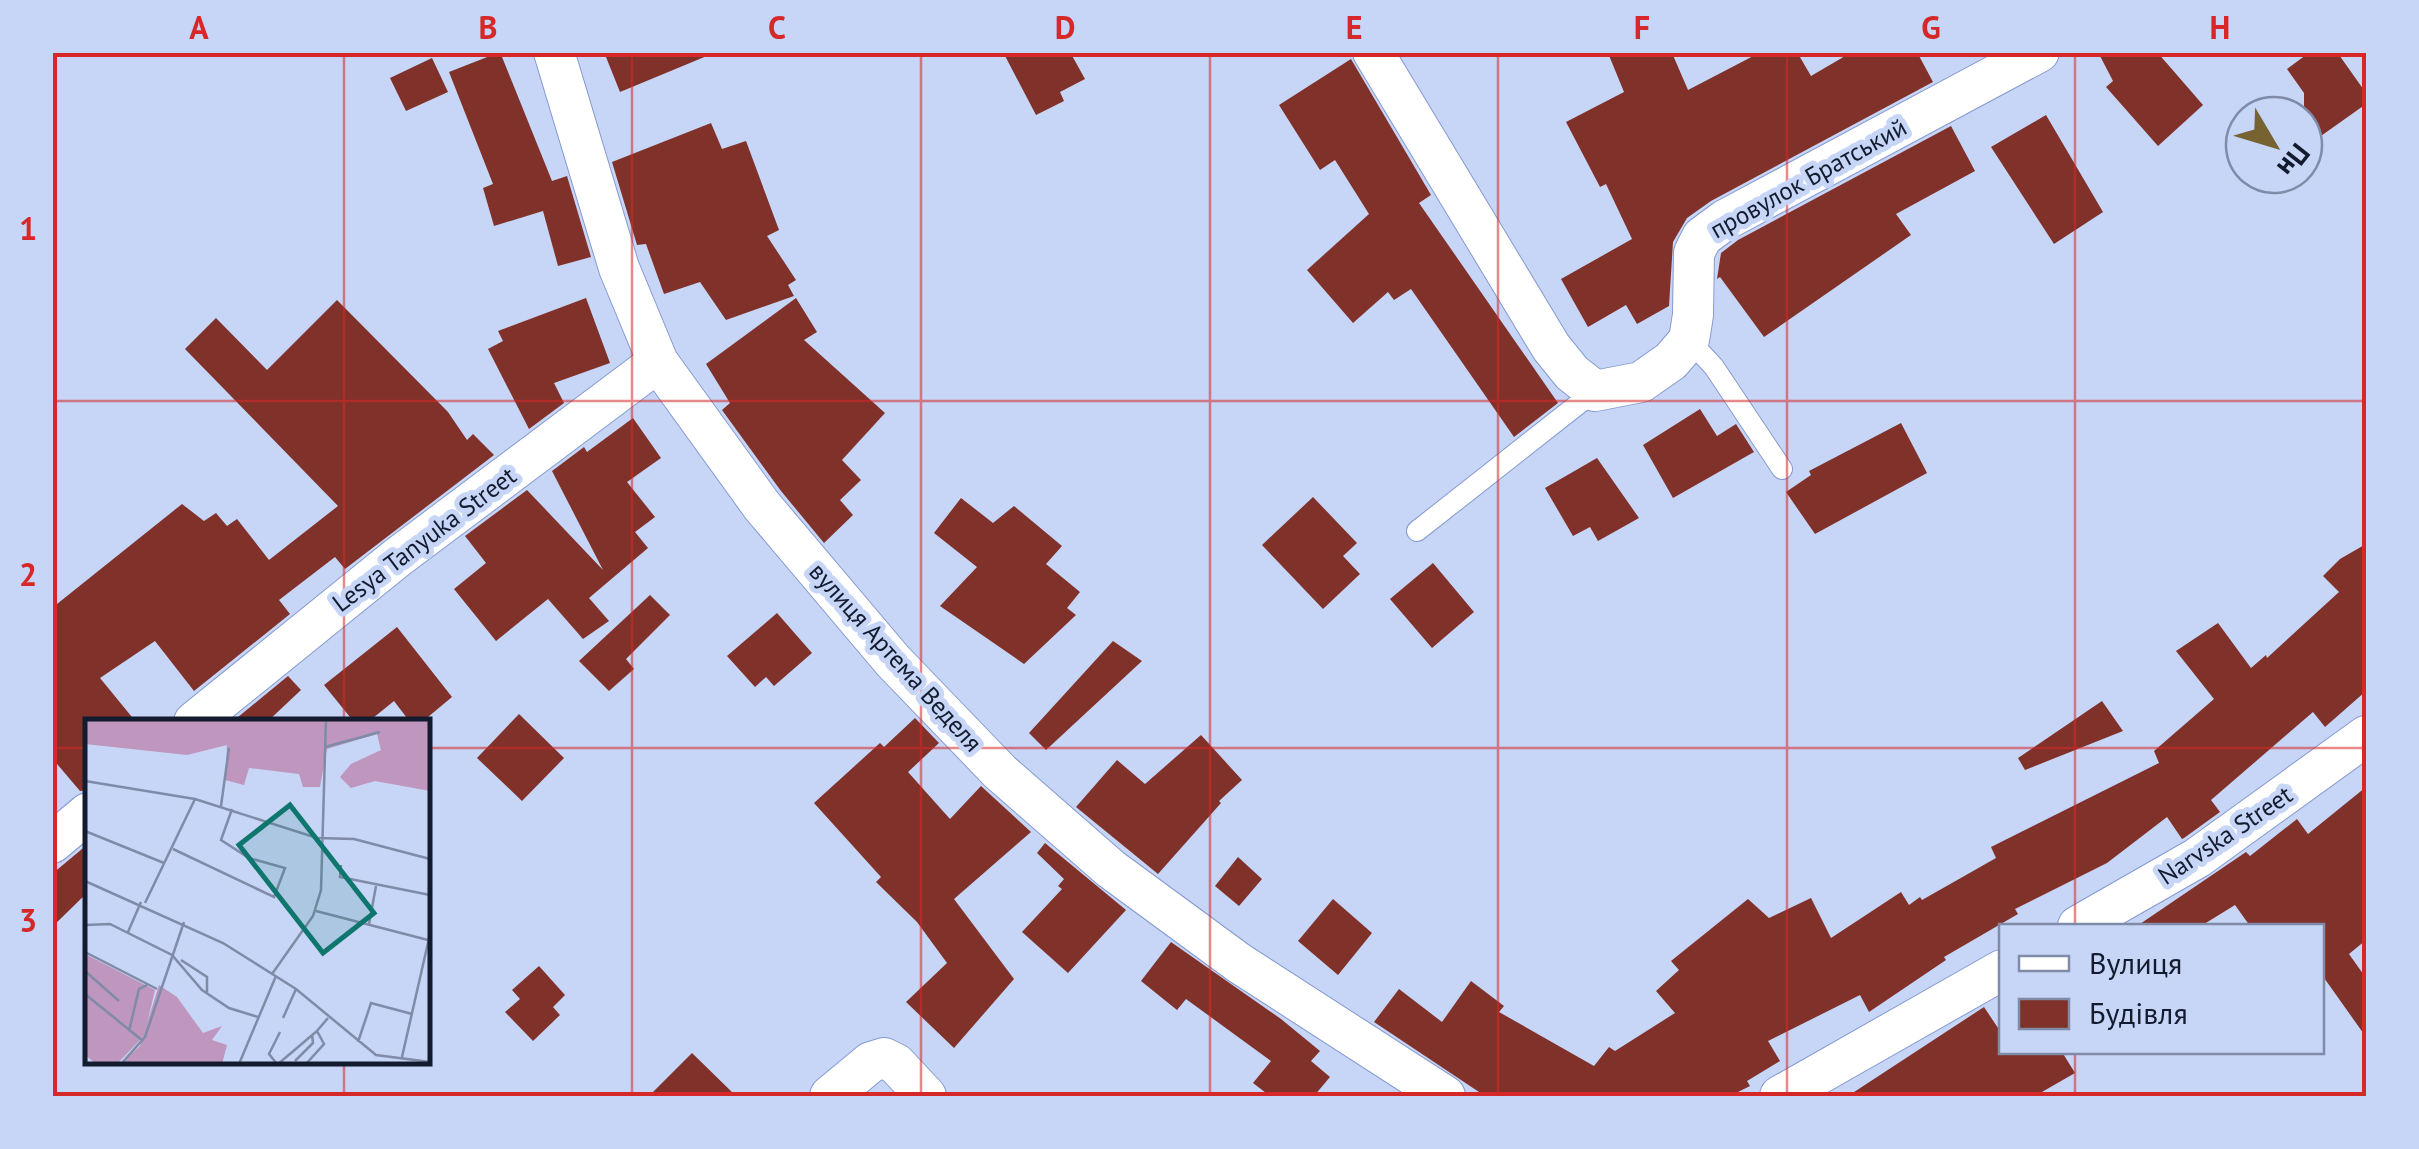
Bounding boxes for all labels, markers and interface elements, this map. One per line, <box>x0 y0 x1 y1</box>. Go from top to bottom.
text: A <box>189 6 209 48</box>
text: B <box>479 6 497 48</box>
text: C <box>768 6 786 48</box>
text: D <box>1055 6 1075 48</box>
text: E <box>1346 6 1362 48</box>
text: F <box>1634 6 1650 48</box>
text: G <box>1921 6 1941 48</box>
text: H <box>2210 6 2230 48</box>
north arrow <box>2224 95 2324 195</box>
street label: провулок Братський <box>1704 111 1912 245</box>
text: Пн <box>2269 136 2319 185</box>
text: 1 <box>19 207 37 249</box>
street label: Lesya Tanyuka Street <box>326 459 523 619</box>
text: 2 <box>19 553 37 595</box>
street label: вулиця Артема Веделя <box>803 556 989 758</box>
inset map <box>85 719 430 1064</box>
street label: Narvska Street <box>2152 778 2299 892</box>
text: 3 <box>19 899 37 941</box>
legend <box>1999 924 2324 1054</box>
text: Вулиця <box>2089 943 2182 982</box>
text: Будівля <box>2089 993 2188 1032</box>

